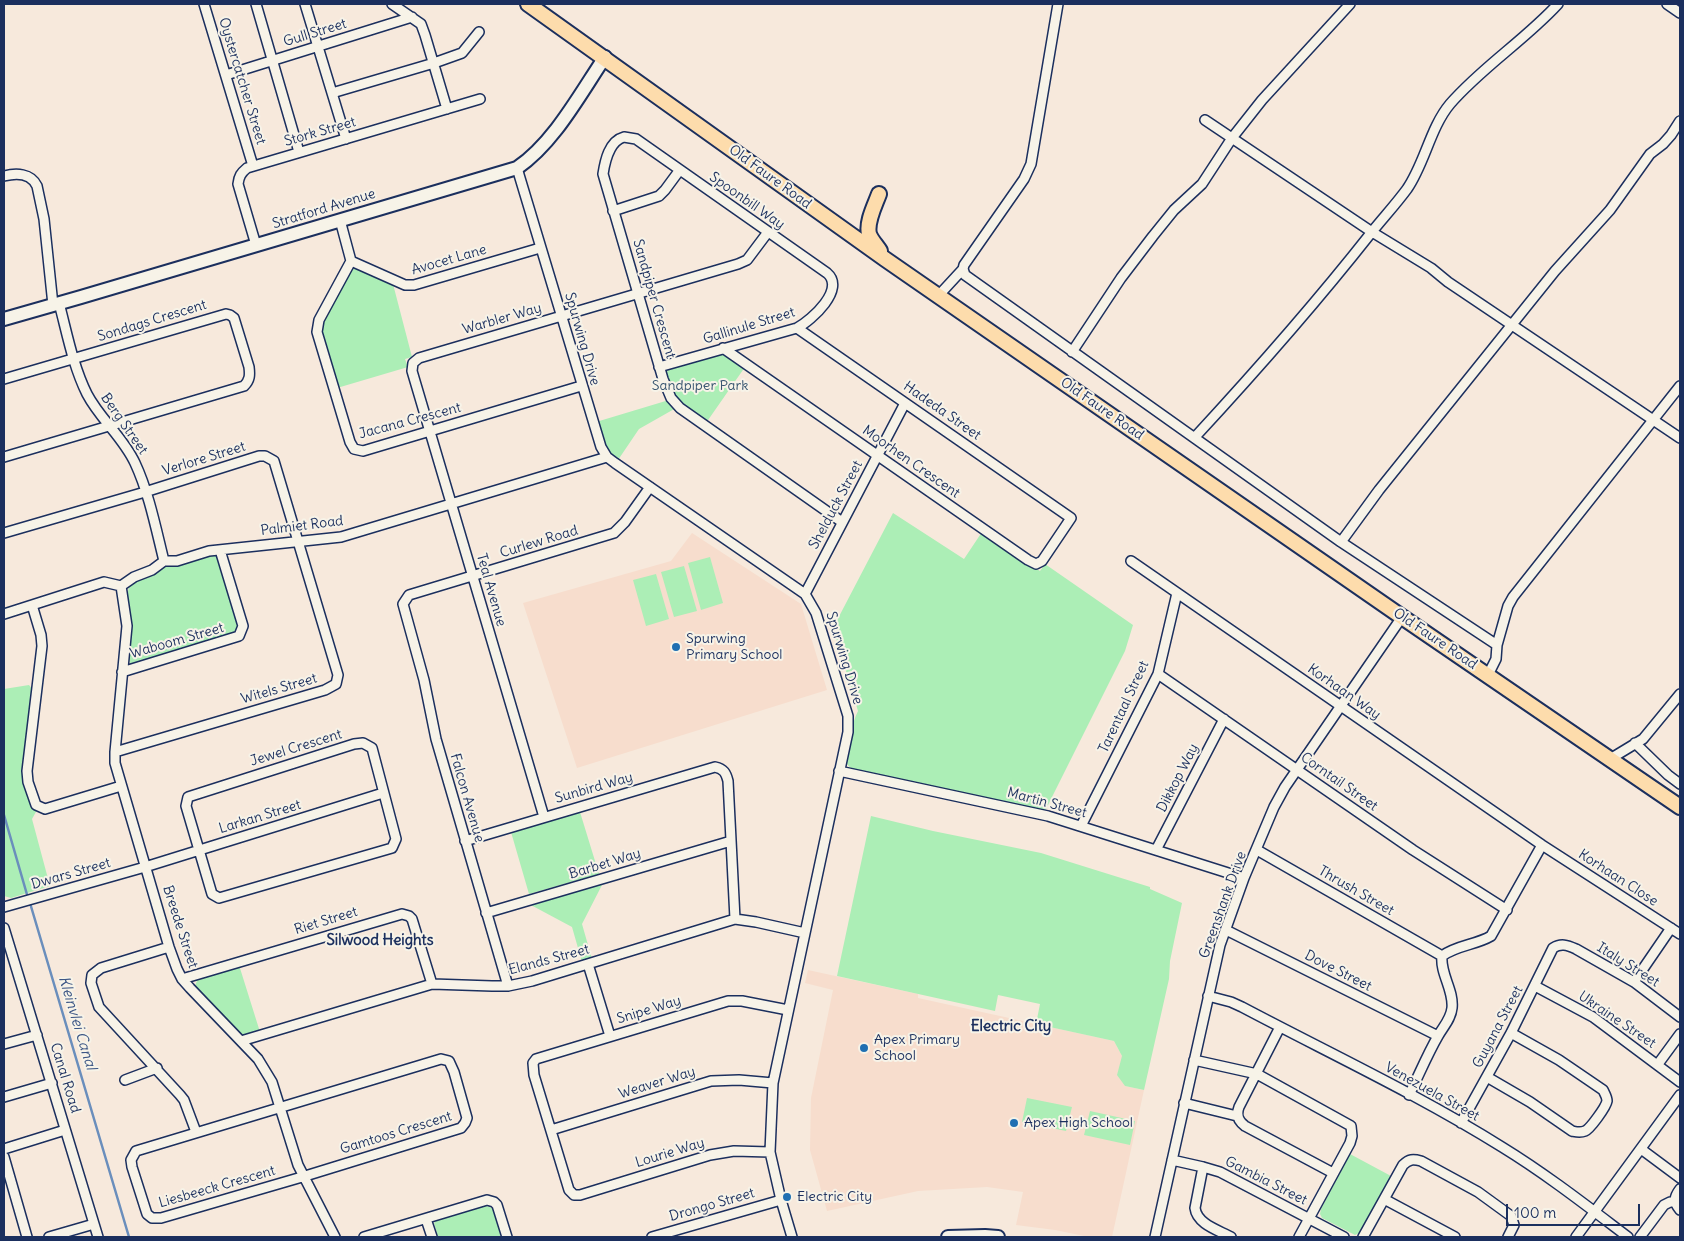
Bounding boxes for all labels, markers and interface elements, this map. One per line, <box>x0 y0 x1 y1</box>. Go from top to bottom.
street label: Gull Street <box>281 15 349 51</box>
street label: Oystercatcher Street <box>215 16 269 146</box>
street label: Stork Street <box>282 114 358 150</box>
street label: Old Faure Road <box>725 141 815 213</box>
street label: Spoonbill Way <box>706 169 788 233</box>
street label: Stratford Avenue <box>270 185 378 233</box>
street label: Sandpiper Crescent <box>629 237 679 361</box>
street label: Avocet Lane <box>410 241 488 279</box>
street label: Spurwing Drive <box>561 290 603 388</box>
street label: Sondags Crescent <box>96 296 208 346</box>
street label: Warbler Way <box>460 300 544 338</box>
street label: Gallinule Street <box>701 304 797 348</box>
street label: Old Faure Road <box>1057 374 1147 444</box>
park label: Sandpiper Park <box>652 378 748 394</box>
street label: Hadeda Street <box>900 378 984 444</box>
street label: Berg Street <box>97 390 151 458</box>
street label: Jacana Crescent <box>357 399 463 443</box>
street label: Moorhen Crescent <box>859 422 963 502</box>
street label: Verlore Street <box>160 438 248 480</box>
street label: Shelduck Street <box>806 458 866 552</box>
street label: Palmiet Road <box>260 513 344 539</box>
street label: Curlew Road <box>498 522 580 562</box>
street label: Teal Avenue <box>473 552 509 628</box>
street label: Old Faure Road <box>1390 605 1480 673</box>
street label: Spurwing Drive <box>822 610 866 706</box>
street label: Waboom Street <box>128 620 226 662</box>
place label: Spurwing Primary School <box>686 631 782 664</box>
marker: Spurwing Primary School <box>670 641 682 653</box>
street label: Tarentaal Street <box>1095 658 1153 756</box>
street label: Korhaan Way <box>1304 661 1384 723</box>
street label: Witels Street <box>239 670 319 708</box>
street label: Jewel Crescent <box>248 726 344 770</box>
street label: Dikkop Way <box>1154 741 1202 815</box>
street label: Corntail Street <box>1297 749 1381 815</box>
street label: Falcon Avenue <box>446 752 488 844</box>
street label: Sunbird Way <box>553 769 635 807</box>
street label: Martin Street <box>1005 784 1089 822</box>
street label: Larkan Street <box>217 797 303 837</box>
street label: Barbet Way <box>567 845 643 883</box>
street label: Korhaan Close <box>1575 846 1661 910</box>
street label: Greenshank Drive <box>1196 849 1250 961</box>
street label: Dwars Street <box>29 855 113 893</box>
street label: Thrush Street <box>1315 863 1397 919</box>
street label: Breede Street <box>159 884 201 970</box>
street label: Riet Street <box>292 903 360 939</box>
district label: Silwood Heights <box>327 932 433 950</box>
street label: Italy Street <box>1594 939 1662 991</box>
street label: Elands Street <box>507 941 591 979</box>
street label: Dove Street <box>1302 947 1374 995</box>
water label: Kleinvlei Canal <box>54 974 100 1072</box>
street label: Guyana Street <box>1469 983 1527 1071</box>
street label: Ukraine Street <box>1575 988 1659 1052</box>
street label: Snipe Way <box>615 992 683 1028</box>
district label: Electric City <box>971 1018 1051 1036</box>
place label: Apex Primary School <box>874 1032 960 1064</box>
street label: Canal Road <box>46 1041 84 1115</box>
marker: Apex Primary School <box>858 1042 870 1054</box>
street label: Venezuela Street <box>1382 1059 1482 1125</box>
street label: Weaver Way <box>617 1063 697 1103</box>
street label: Gamtoos Crescent <box>338 1108 454 1158</box>
place label: Apex High School <box>1024 1115 1133 1131</box>
marker: Apex High School <box>1008 1117 1020 1129</box>
street label: Lourie Way <box>633 1135 707 1171</box>
street label: Gambia Street <box>1222 1153 1310 1209</box>
street label: Liesbeeck Crescent <box>157 1162 277 1212</box>
street label: Drongo Street <box>667 1185 757 1225</box>
place label: Electric City <box>797 1189 872 1205</box>
marker: Electric City <box>781 1191 793 1203</box>
scale bar <box>1509 1194 1643 1226</box>
text: 100 m <box>1514 1203 1556 1222</box>

